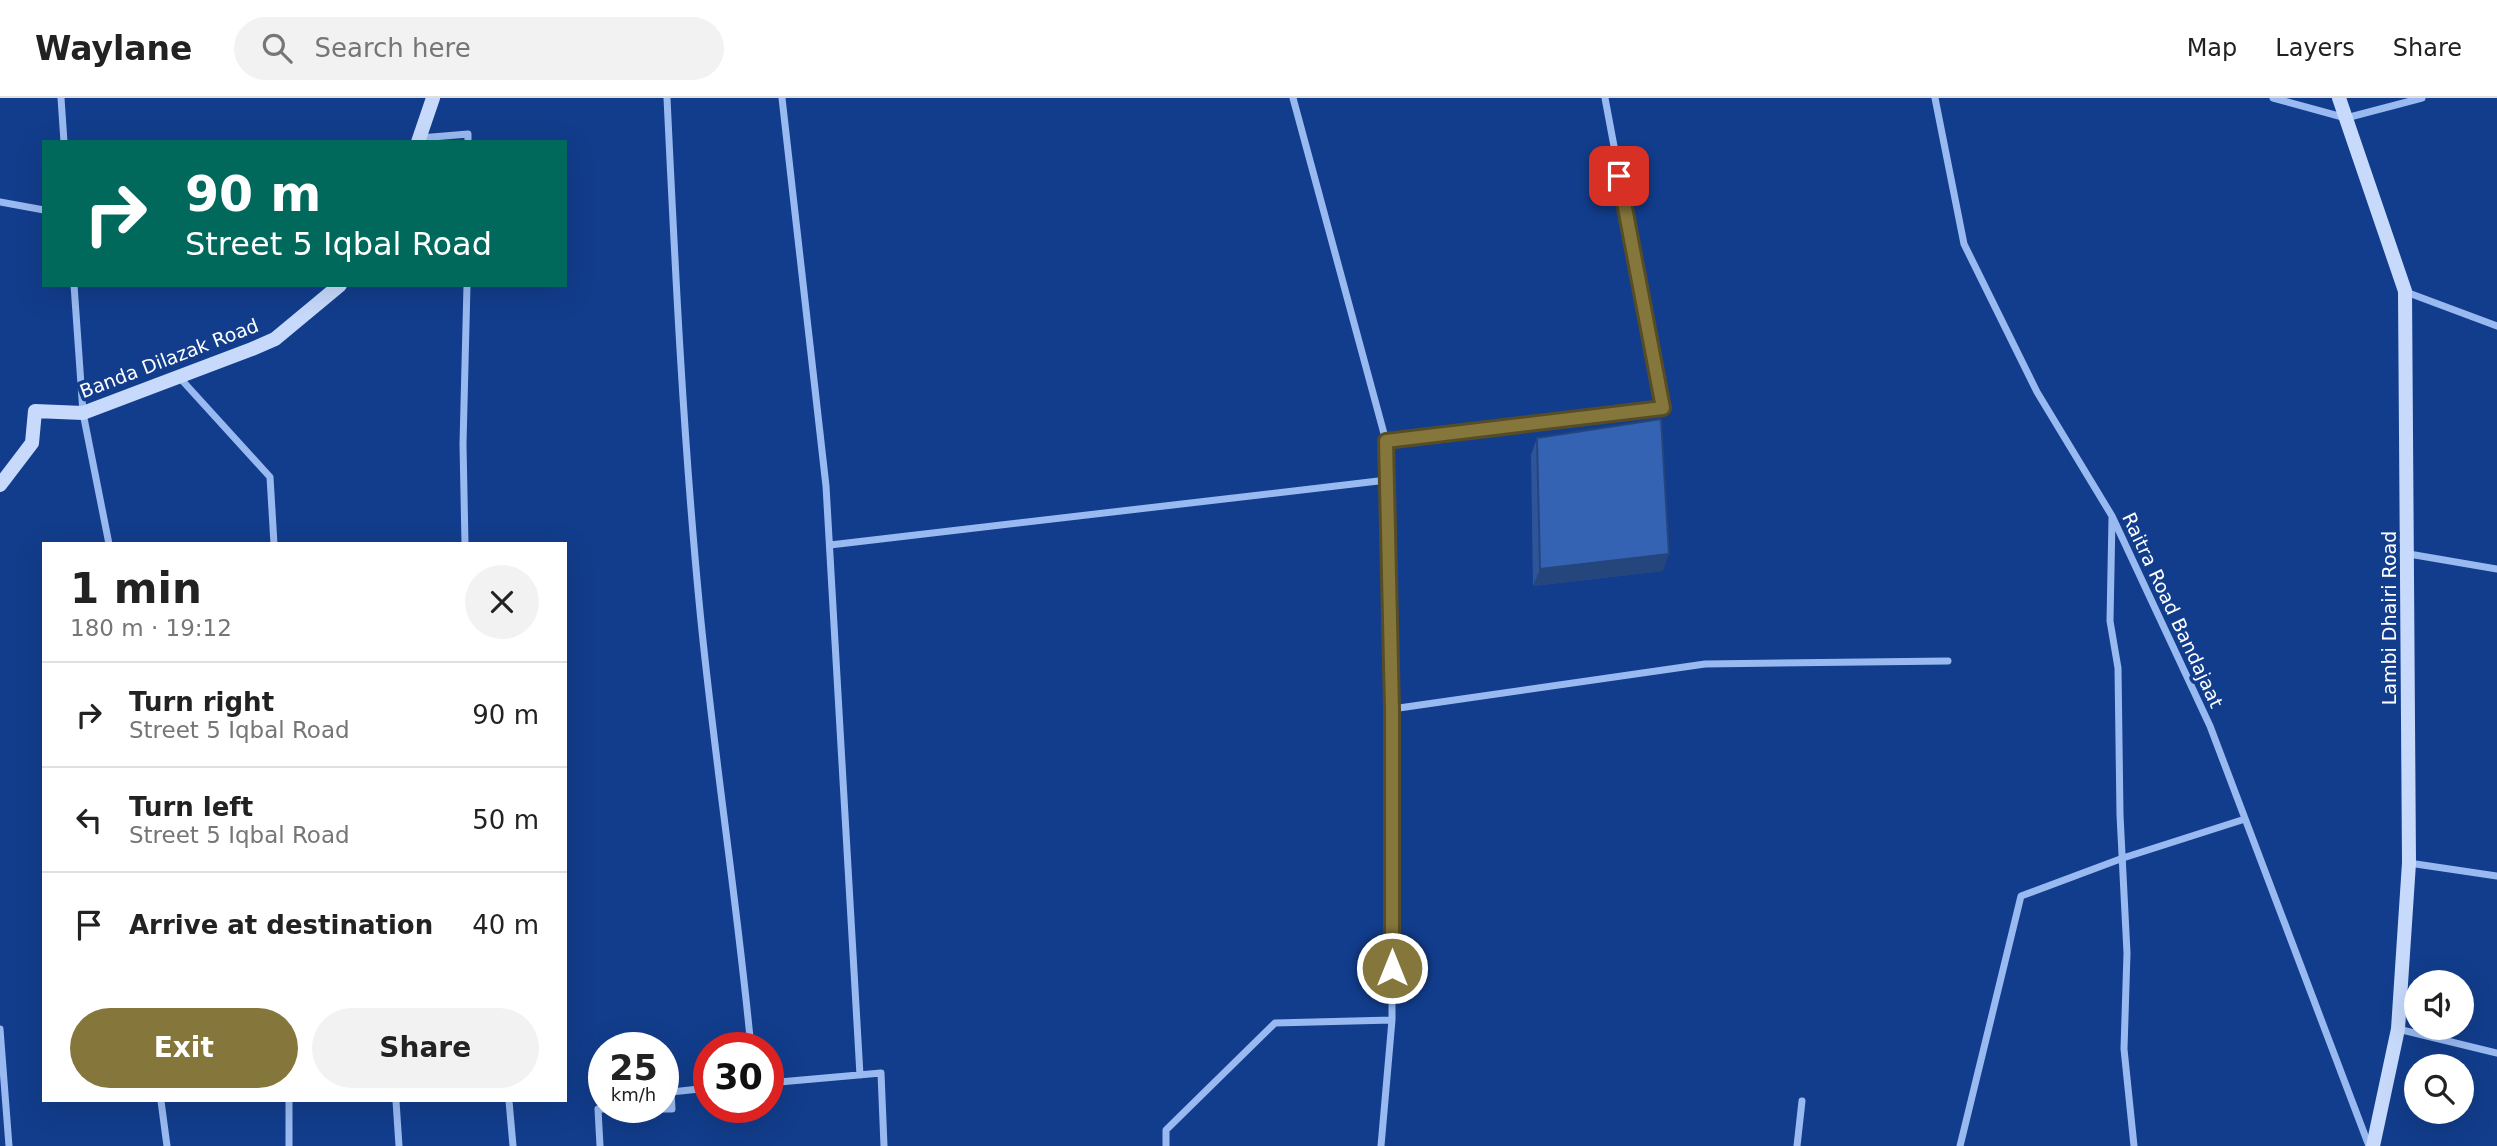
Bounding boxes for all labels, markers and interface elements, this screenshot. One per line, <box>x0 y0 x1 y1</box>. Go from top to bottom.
search box <box>234 17 724 80</box>
text: Waylane <box>35 29 192 68</box>
icon: search <box>258 29 296 67</box>
text: Search here <box>314 33 471 63</box>
text: Map <box>2187 34 2237 62</box>
text: Layers <box>2275 34 2355 62</box>
text: Share <box>2393 34 2462 62</box>
pin <box>1589 146 1649 206</box>
icon: arrive <box>1600 157 1638 195</box>
text: 90 m <box>185 166 321 223</box>
icon: right <box>70 168 161 259</box>
text: Street 5 Iqbal Road <box>185 225 492 263</box>
street label: Banda Dilazak Road <box>77 314 261 402</box>
street label: Raitra Road Bandajaat <box>2118 509 2228 711</box>
street label: Lambi Dhairi Road <box>2378 531 2400 705</box>
text: 1 min <box>70 564 202 613</box>
button: close <box>465 565 539 639</box>
text: 180 m · 19:12 <box>70 615 232 641</box>
text: Turn right <box>129 687 274 717</box>
icon: right <box>70 696 108 734</box>
text: 90 m <box>472 700 539 730</box>
text: Street 5 Iqbal Road <box>129 717 350 743</box>
text: Turn left <box>129 792 253 822</box>
icon: left <box>70 801 108 839</box>
text: 50 m <box>472 805 539 835</box>
text: Street 5 Iqbal Road <box>129 822 350 848</box>
icon: arrive <box>70 906 108 944</box>
text: Arrive at destination <box>129 910 433 940</box>
text: 40 m <box>472 910 539 940</box>
position arrow <box>1355 931 1429 1005</box>
map controls <box>2404 970 2474 1124</box>
button: sound <box>2404 970 2474 1040</box>
button: Exit <box>70 1008 298 1088</box>
button: Share <box>312 1008 539 1088</box>
speed limit sign: 30 <box>693 1032 784 1123</box>
text: 25 <box>609 1048 658 1088</box>
button: search <box>2404 1054 2474 1124</box>
text: km/h <box>611 1084 656 1105</box>

